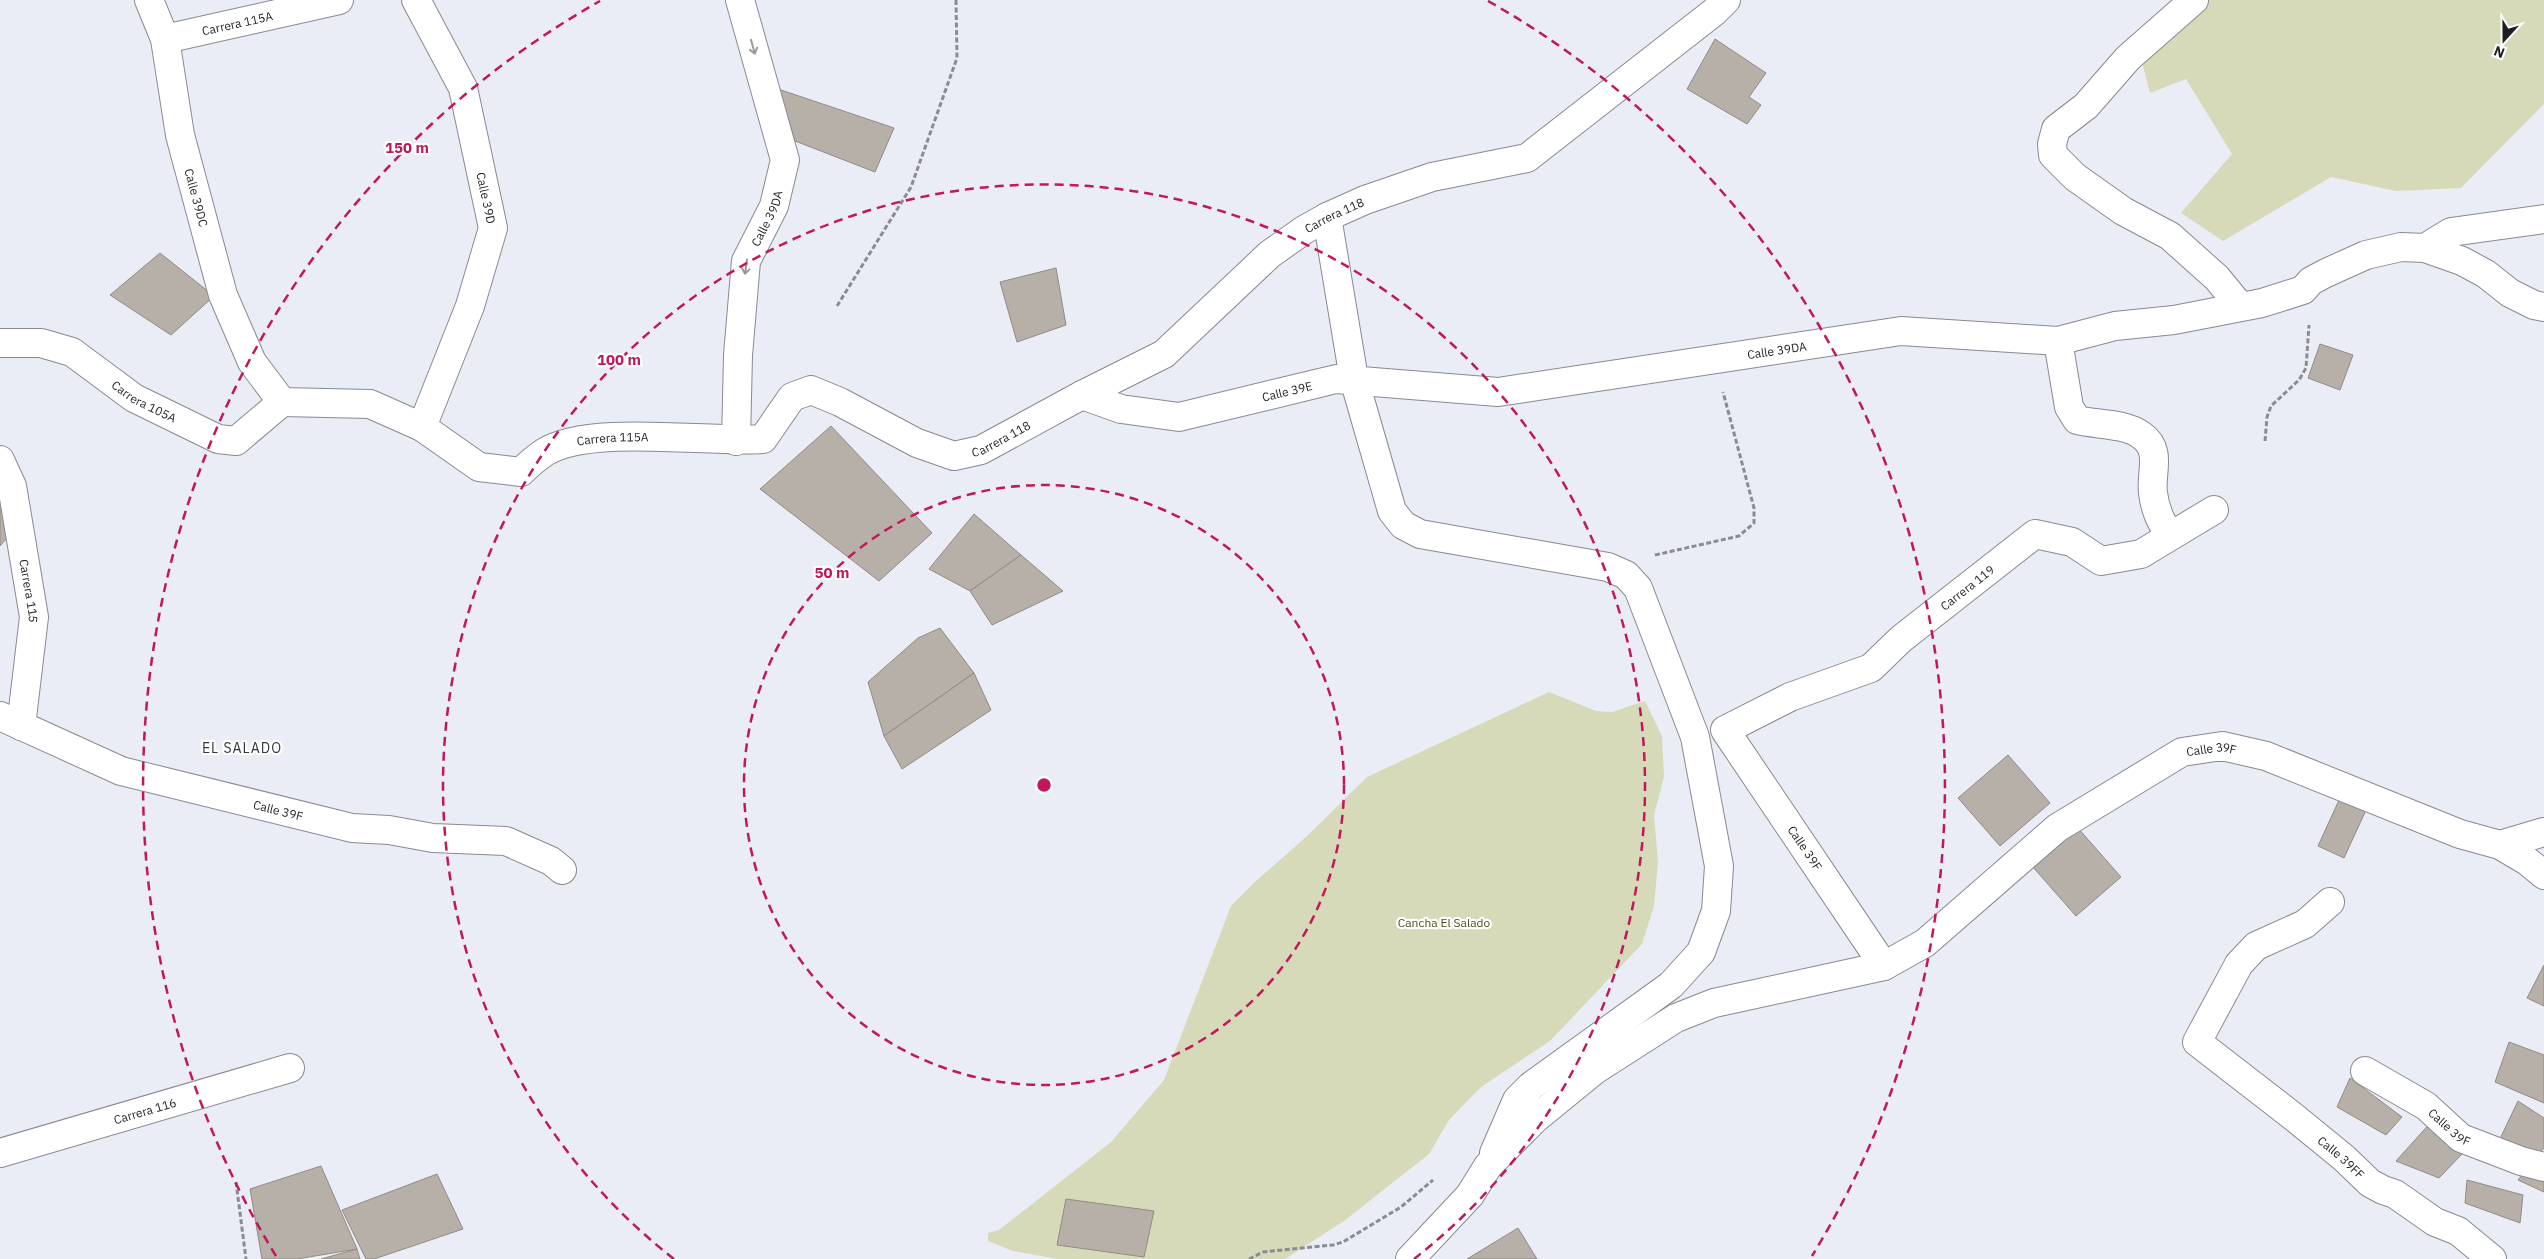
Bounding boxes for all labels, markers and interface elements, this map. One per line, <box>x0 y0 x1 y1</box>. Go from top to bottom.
street label: Carrera 115A <box>200 8 274 38</box>
north arrow <box>2479 15 2529 65</box>
one-way arrow <box>749 39 759 55</box>
text: N <box>2491 42 2507 62</box>
text: 150 m <box>385 138 429 157</box>
street label: Calle 39DC <box>182 167 212 229</box>
street label: Calle 39D <box>474 171 499 225</box>
street label: Calle 39DA <box>747 189 785 249</box>
street label: Carrera 118 <box>1302 194 1366 236</box>
one-way arrow <box>741 259 751 275</box>
street label: Calle 39DA <box>1746 338 1808 362</box>
text: 100 m <box>597 350 641 369</box>
street label: Carrera 105A <box>109 377 179 425</box>
street label: Calle 39E <box>1260 378 1314 404</box>
street label: Carrera 118 <box>970 417 1033 459</box>
street label: Carrera 115A <box>575 429 649 448</box>
street label: Carrera 115 <box>17 558 42 624</box>
street label: Carrera 119 <box>1937 562 1997 613</box>
text: 50 m <box>815 563 849 582</box>
street label: Calle 39F <box>2185 738 2238 759</box>
district label: EL SALADO <box>202 739 282 757</box>
centre of rings <box>1035 776 1053 794</box>
street label: Calle 39F <box>252 796 305 823</box>
street label: Calle 39F <box>1785 823 1826 874</box>
park label: Cancha El Salado <box>1398 915 1491 930</box>
street label: Carrera 116 <box>112 1094 178 1127</box>
street label: Calle 39F <box>2426 1105 2473 1149</box>
street label: Calle 39FF <box>2315 1132 2368 1182</box>

